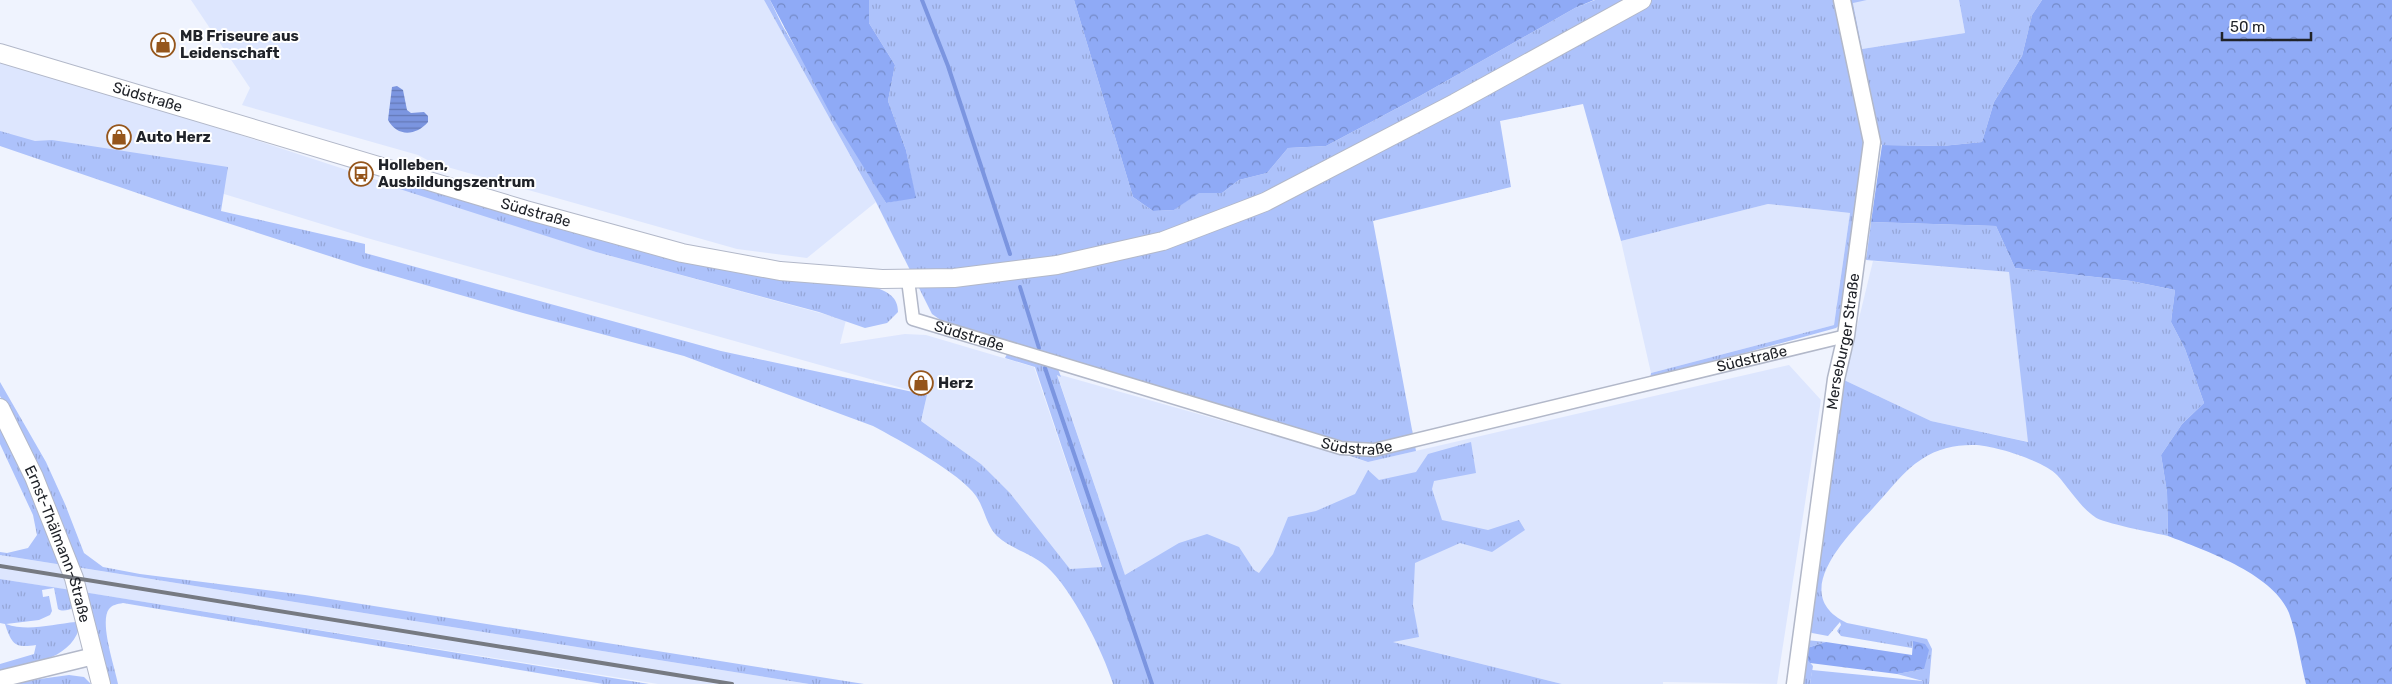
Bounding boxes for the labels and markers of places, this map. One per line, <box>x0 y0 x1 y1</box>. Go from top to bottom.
place label: MB Friseure aus Leidenschaft <box>180 27 299 62</box>
shop icon: MB Friseure aus Leidenschaft <box>150 32 176 58</box>
shop icon: Auto Herz <box>106 124 132 150</box>
place label: Auto Herz <box>136 128 211 146</box>
place label: Holleben, Ausbildungszentrum <box>378 156 535 191</box>
bus stop icon: Holleben, Ausbildungszentrum <box>348 161 374 187</box>
shop icon: Herz <box>908 370 934 396</box>
place label: Herz <box>938 374 973 392</box>

